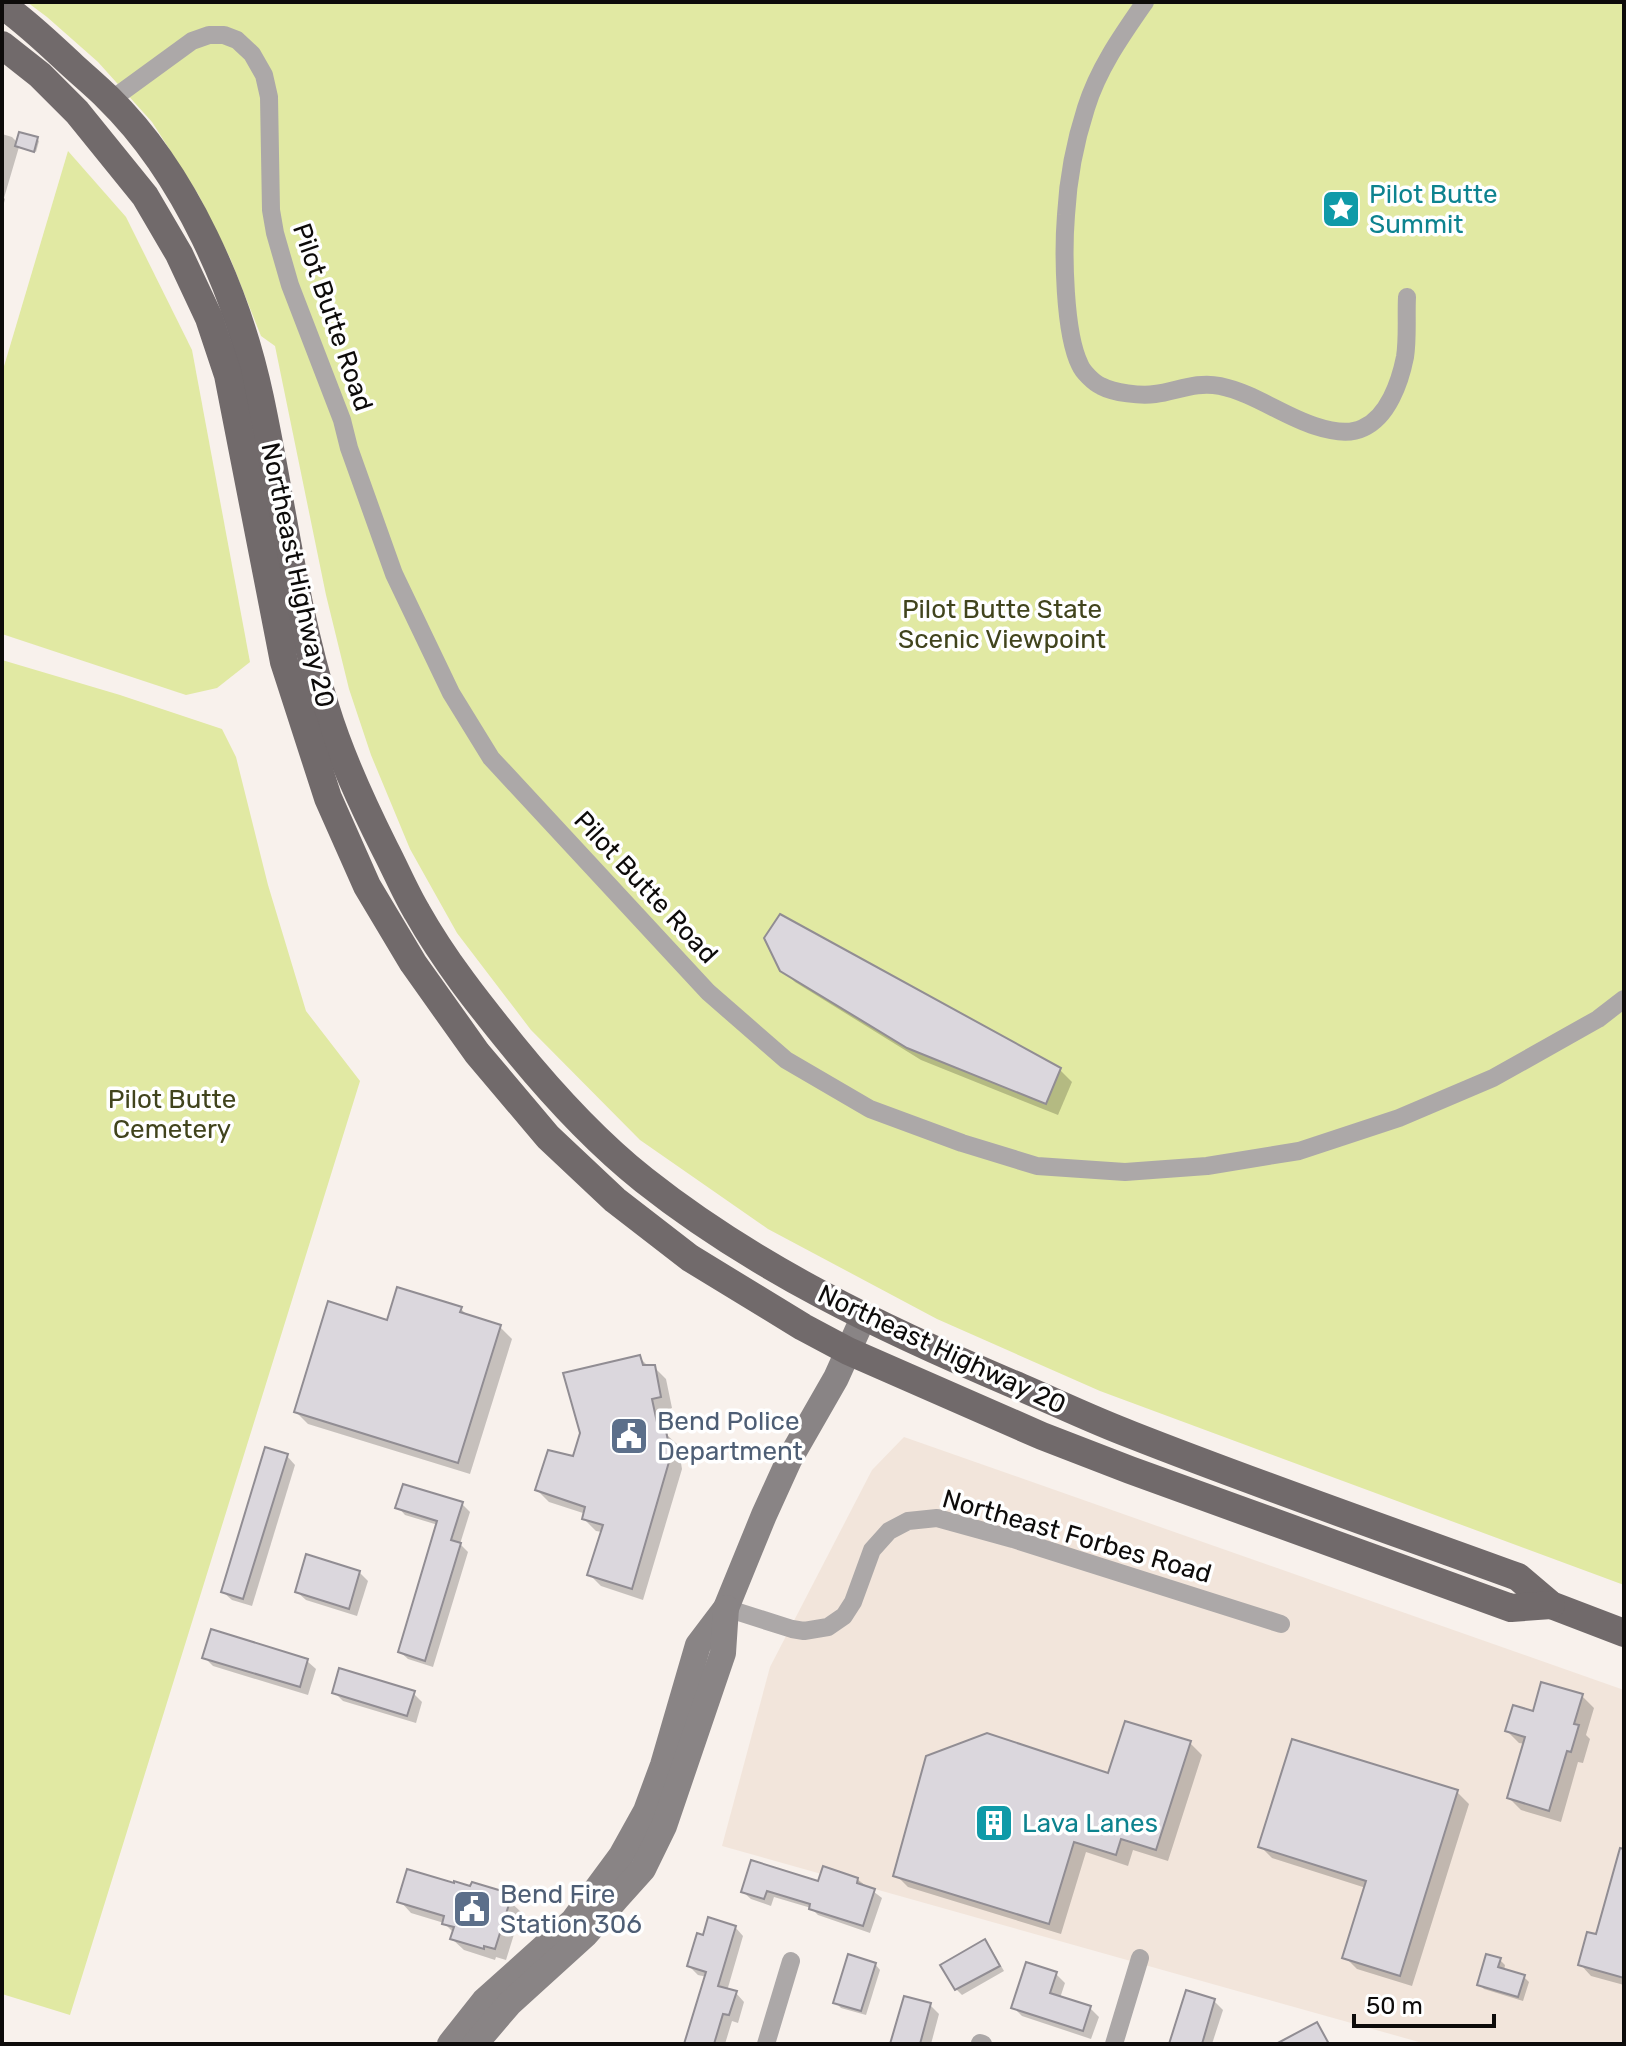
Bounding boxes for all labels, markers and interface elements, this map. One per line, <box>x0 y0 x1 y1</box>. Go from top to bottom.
place label: Pilot Butte Summit <box>1369 179 1498 240</box>
place icon: Pilot Butte Summit <box>1320 188 1362 230</box>
street label: Pilot Butte Road <box>286 219 379 415</box>
street label: Northeast Highway 20 <box>254 440 341 710</box>
park label: Pilot Butte State Scenic Viewpoint <box>898 594 1106 655</box>
street label: Pilot Butte Road <box>567 805 724 970</box>
park label: Pilot Butte Cemetery <box>108 1084 236 1145</box>
street label: Northeast Highway 20 <box>813 1278 1071 1421</box>
place label: Bend Police Department <box>657 1406 803 1467</box>
public building icon: Bend Police Department <box>608 1415 650 1457</box>
street label: Northeast Forbes Road <box>939 1483 1215 1590</box>
building icon: Lava Lanes <box>973 1802 1015 1844</box>
place label: Lava Lanes <box>1022 1808 1158 1839</box>
place label: Bend Fire Station 306 <box>500 1879 642 1940</box>
public building icon: Bend Fire Station 306 <box>451 1888 493 1930</box>
scale bar <box>1354 1978 1494 2028</box>
text: 50 m <box>1366 1992 1423 2020</box>

